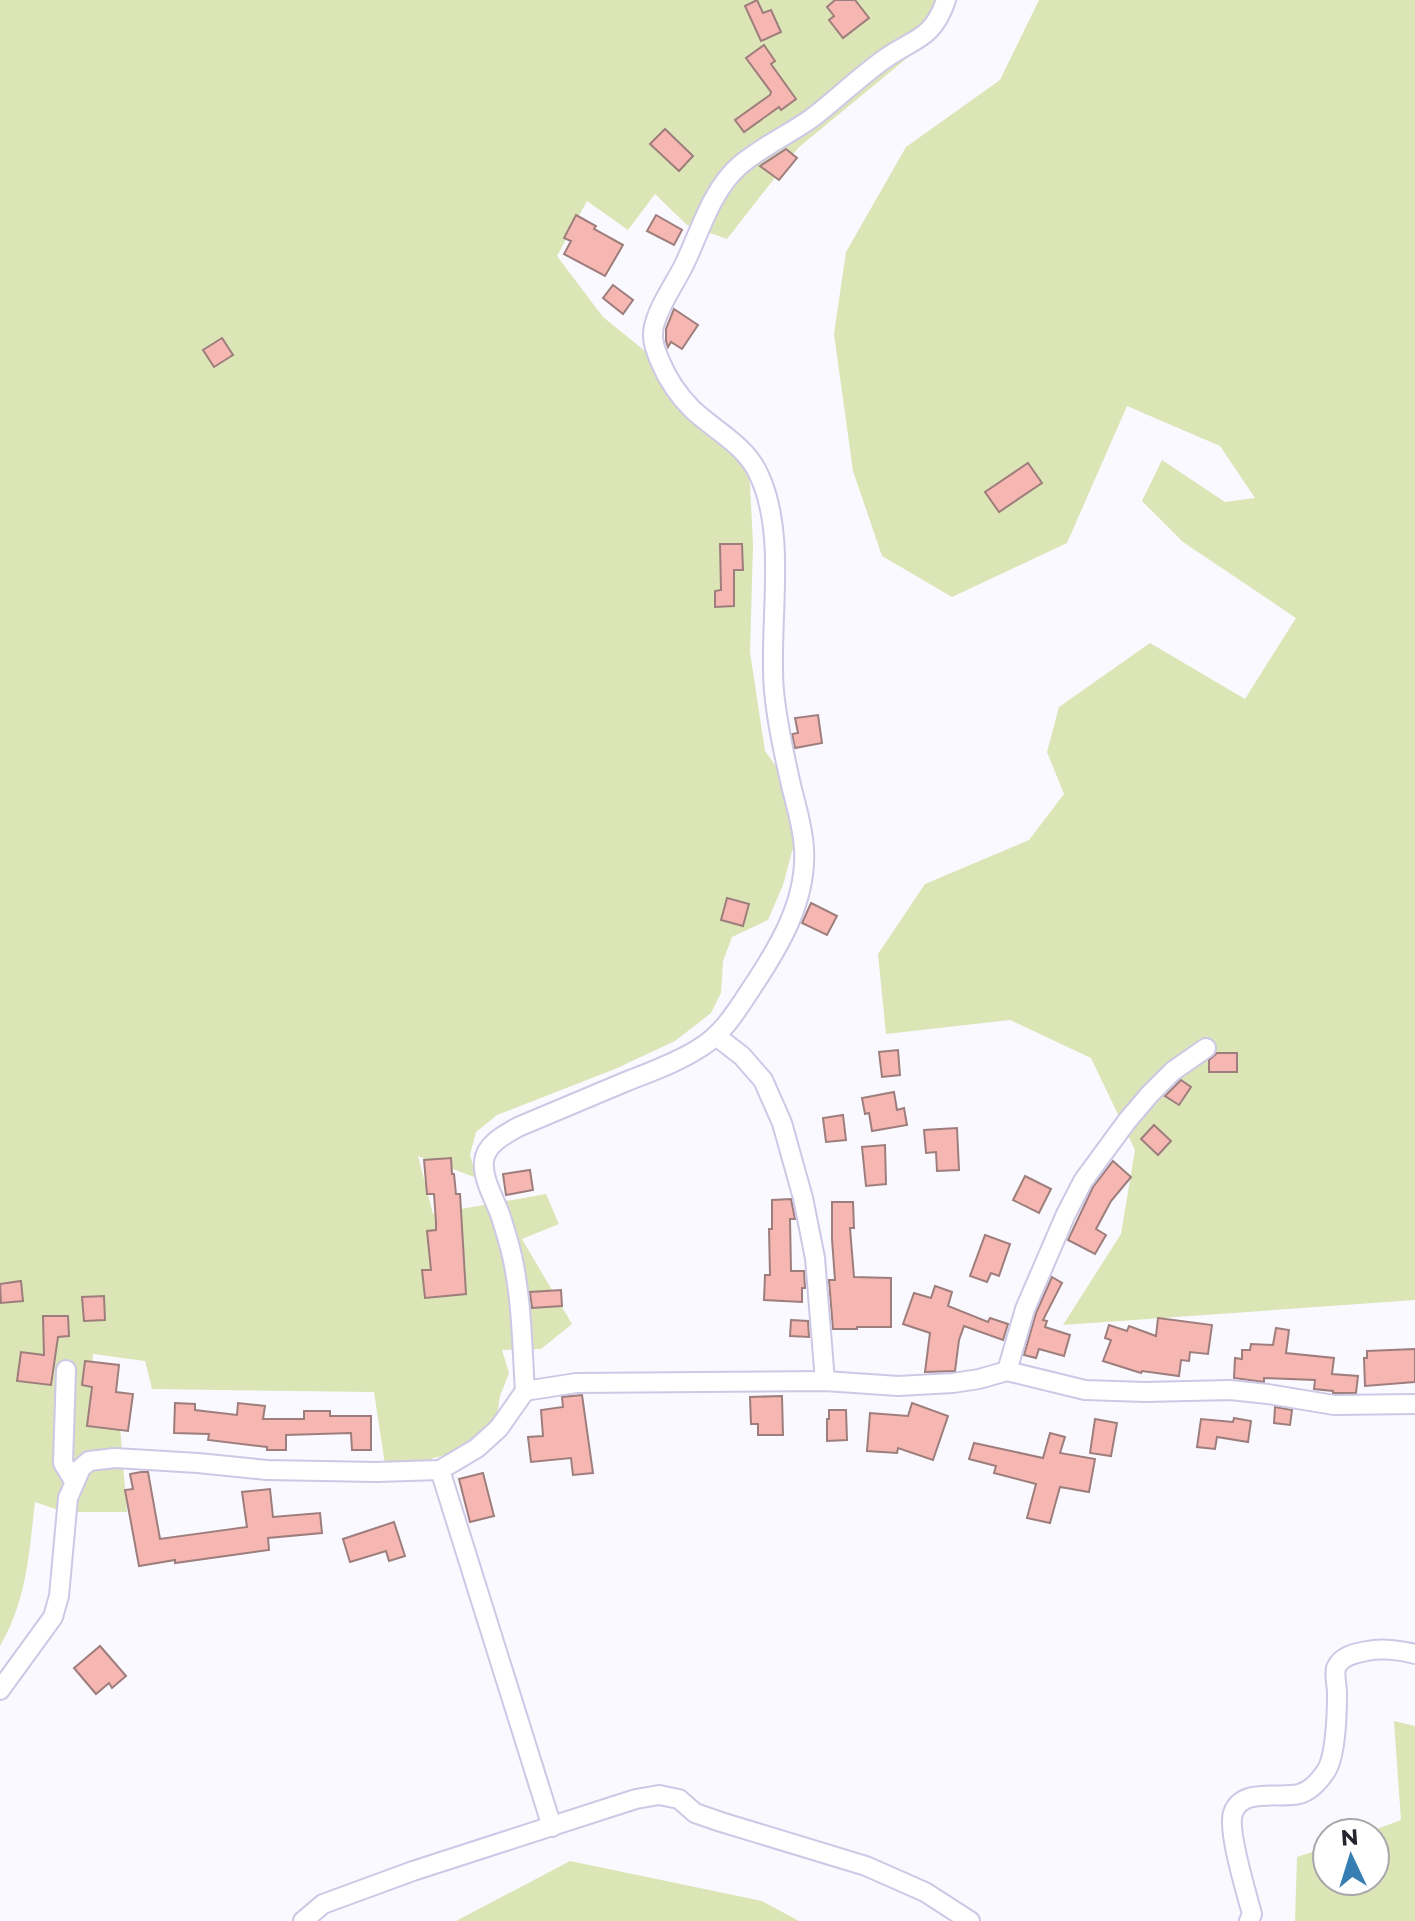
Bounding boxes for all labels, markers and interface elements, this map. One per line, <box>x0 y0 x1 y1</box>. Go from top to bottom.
north arrow <box>1311 1817 1391 1897</box>
text: N <box>1340 1823 1359 1852</box>

